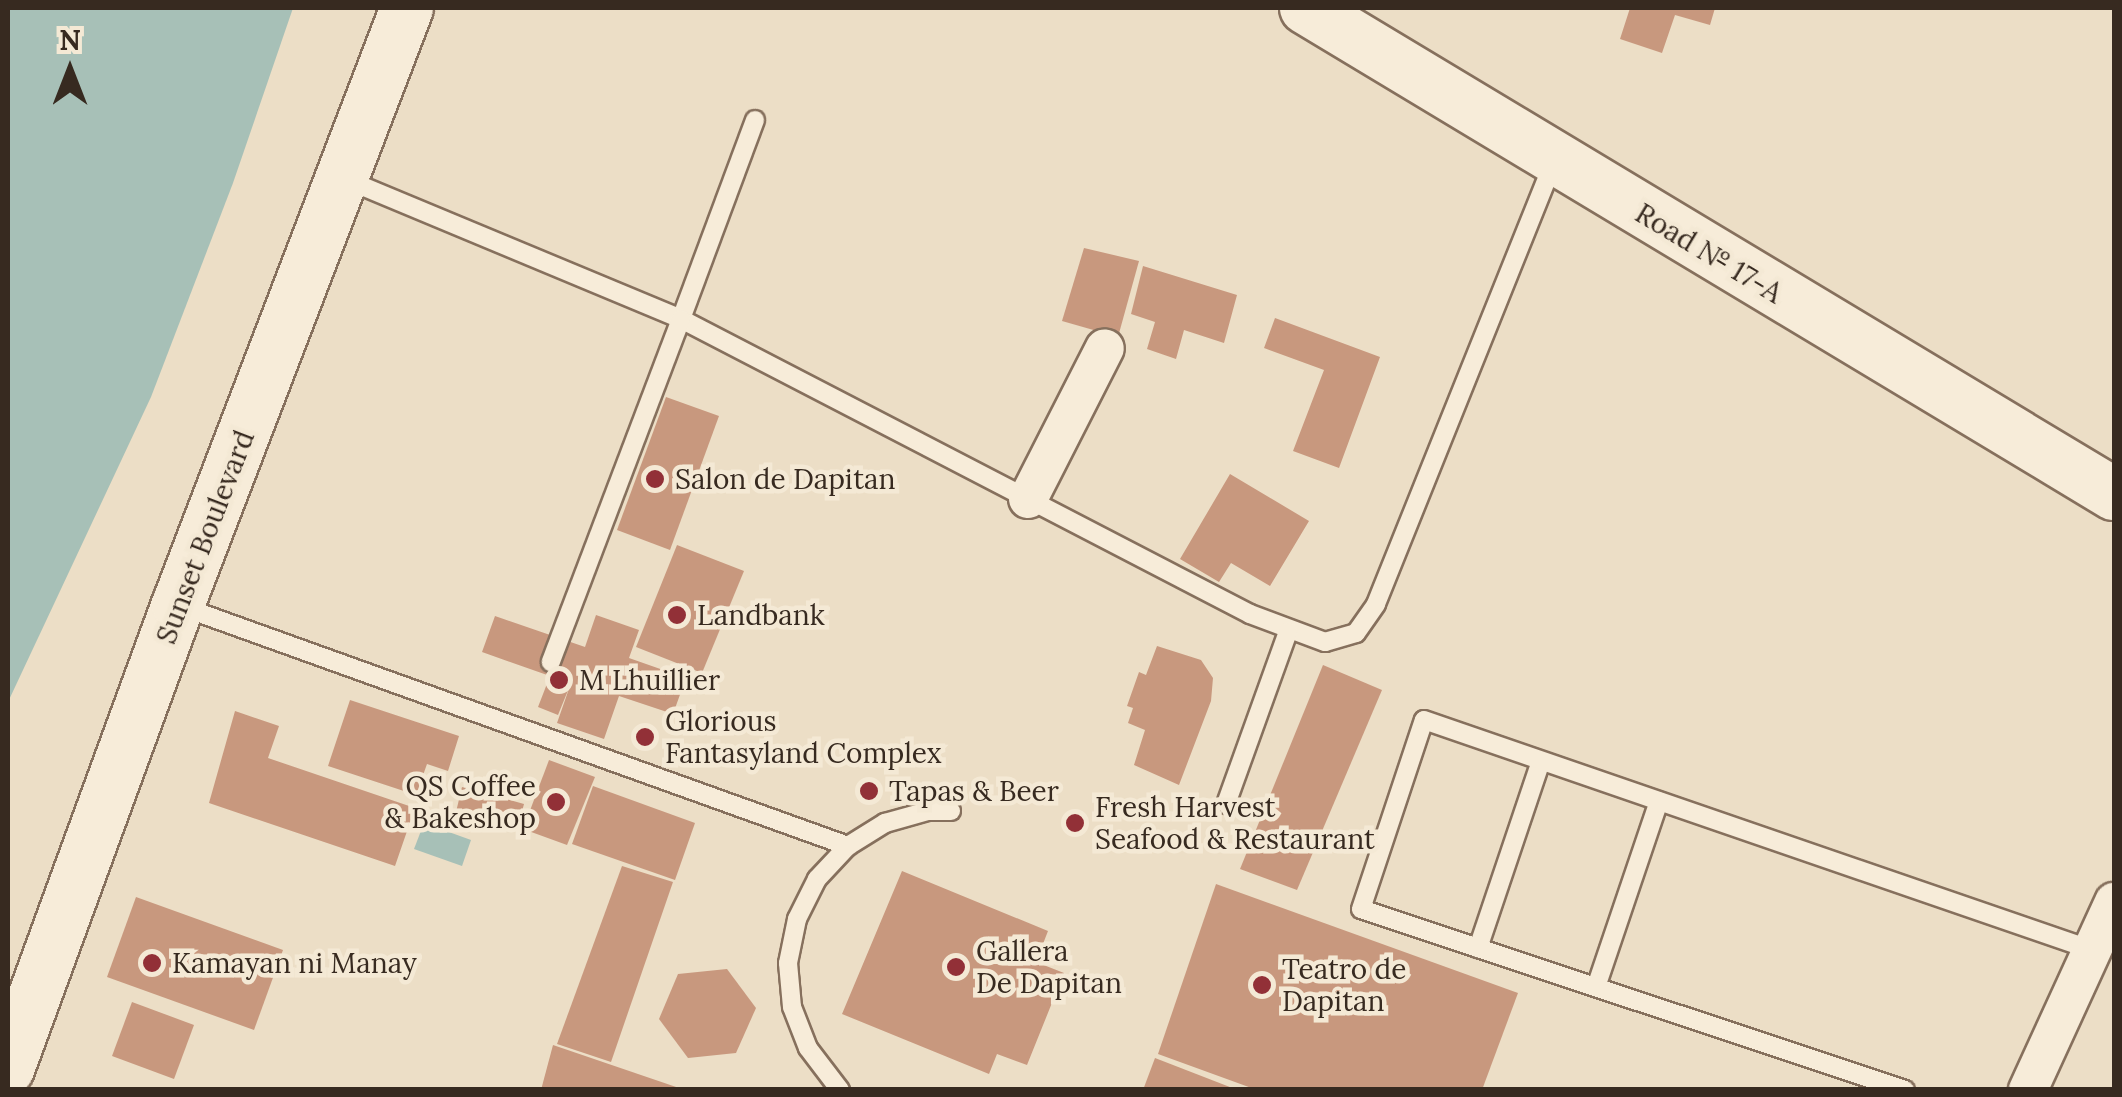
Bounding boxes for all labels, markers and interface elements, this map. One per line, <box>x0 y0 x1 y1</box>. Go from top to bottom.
north arrow <box>20 20 120 120</box>
text: N <box>59 22 81 58</box>
street label: Road № 17-A <box>1629 196 1789 310</box>
street label: Sunset Boulevard <box>149 426 261 648</box>
place label: Salon de Dapitan <box>675 462 895 496</box>
marker: Salon de Dapitan <box>644 468 666 490</box>
place label: Landbank <box>697 598 825 632</box>
marker: Landbank <box>666 604 688 626</box>
place label: M Lhuillier <box>579 663 720 697</box>
marker: M Lhuillier <box>548 669 570 691</box>
place label: Glorious Fantasyland Complex <box>665 704 942 770</box>
marker: Glorious Fantasyland Complex <box>634 726 656 748</box>
place label: QS Coffee & Bakeshop <box>384 769 536 835</box>
place label: Tapas & Beer <box>889 774 1059 808</box>
marker: Tapas & Beer <box>858 780 880 802</box>
place label: Fresh Harvest Seafood & Restaurant <box>1095 790 1375 856</box>
marker: QS Coffee & Bakeshop <box>545 791 567 813</box>
marker: Fresh Harvest Seafood & Restaurant <box>1064 812 1086 834</box>
place label: Gallera De Dapitan <box>976 934 1122 1000</box>
place label: Kamayan ni Manay <box>172 946 417 980</box>
marker: Kamayan ni Manay <box>141 952 163 974</box>
place label: Teatro de Dapitan <box>1282 952 1406 1018</box>
marker: Gallera De Dapitan <box>945 956 967 978</box>
marker: Teatro de Dapitan <box>1251 974 1273 996</box>

